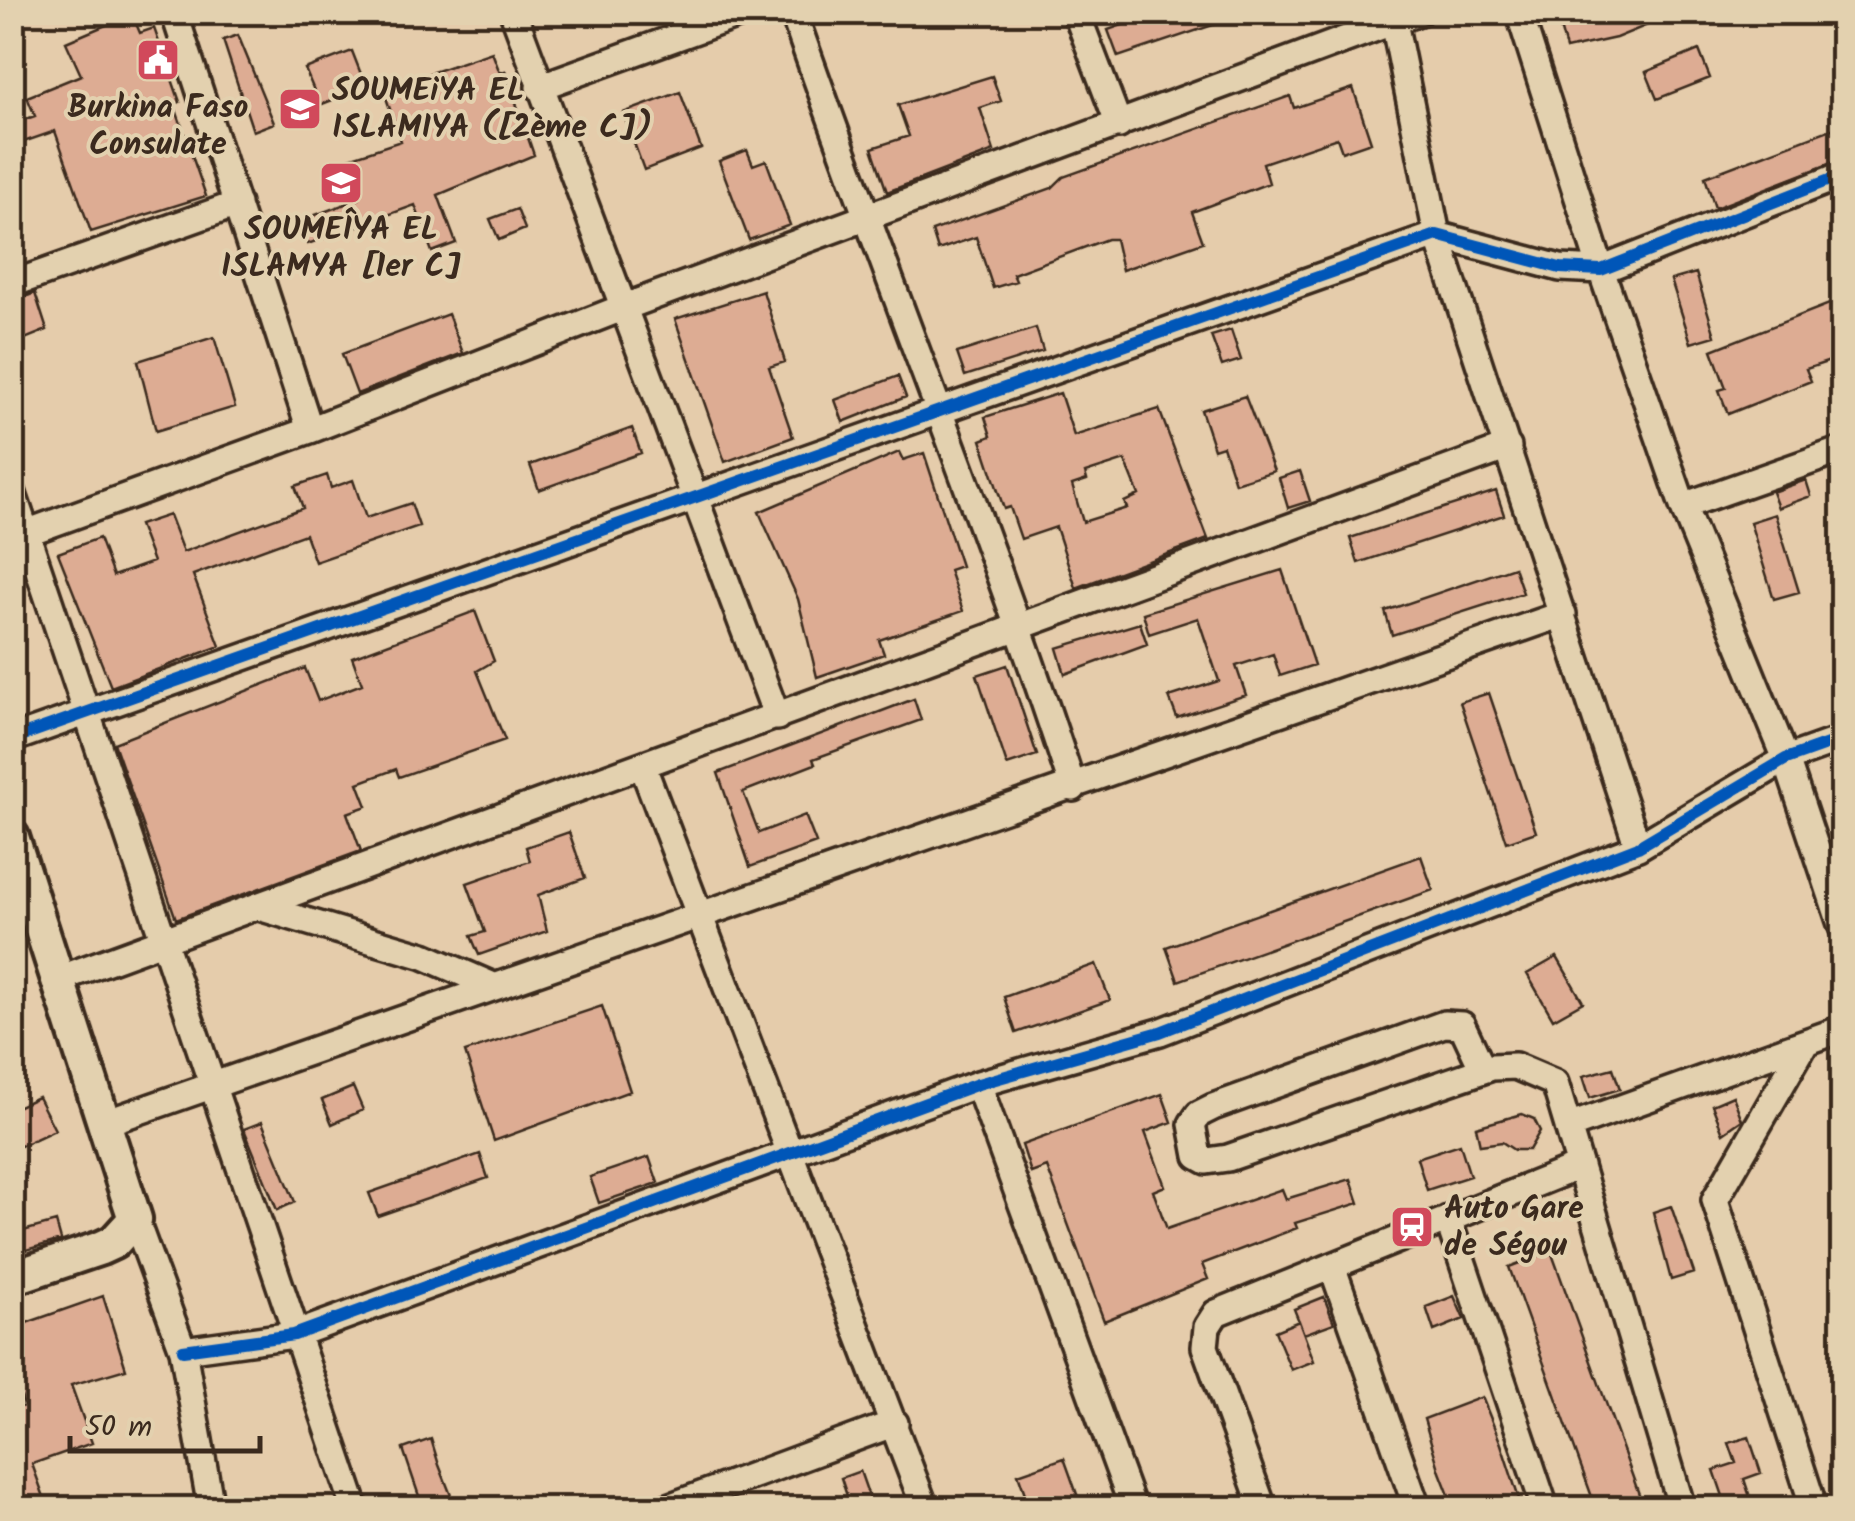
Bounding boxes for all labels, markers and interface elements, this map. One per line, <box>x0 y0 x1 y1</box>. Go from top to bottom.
public building icon: Burkina Faso Consulate <box>135 37 181 83</box>
place label: SOUMEiYA EL ISLAMIYA ([2ème C]) <box>332 66 653 154</box>
place label: Burkina Faso Consulate <box>68 83 248 171</box>
school or university icon: SOUMEiYA EL ISLAMIYA ([2ème C]) <box>277 86 323 132</box>
school or university icon: SOUMEÎYA EL ISLAMYA [1er C] <box>318 160 364 206</box>
place label: SOUMEÎYA EL ISLAMYA [1er C] <box>221 205 461 293</box>
place label: Auto Gare de Ségou <box>1444 1184 1584 1272</box>
station icon: Auto Gare de Ségou <box>1389 1204 1435 1250</box>
scale bar <box>70 1391 260 1453</box>
text: 50 m <box>85 1404 152 1452</box>

